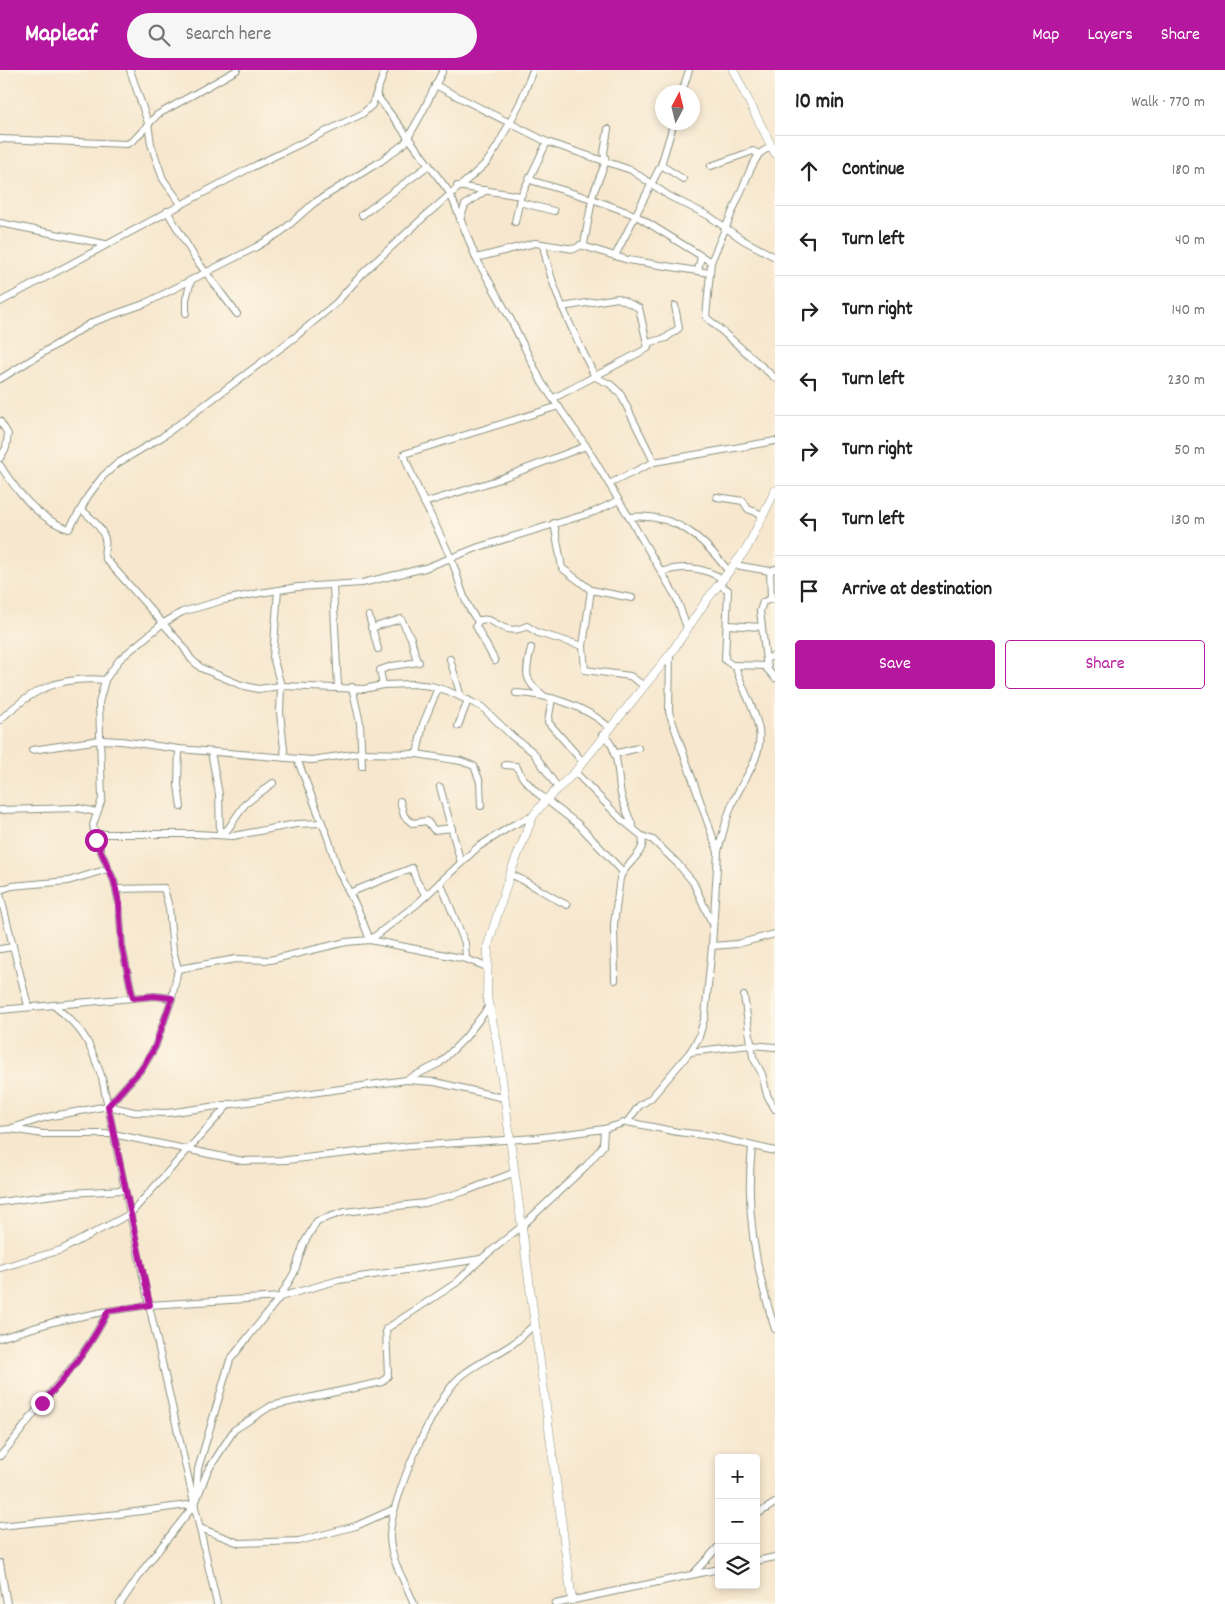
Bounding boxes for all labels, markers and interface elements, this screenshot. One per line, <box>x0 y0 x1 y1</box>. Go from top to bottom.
search box <box>127 13 477 58</box>
text: Mapleaf <box>25 18 97 52</box>
icon: search <box>145 21 173 49</box>
text: Search here <box>185 22 271 49</box>
text: Map <box>1032 23 1059 48</box>
text: Layers <box>1087 23 1133 48</box>
text: Share <box>1161 23 1200 48</box>
north arrow <box>655 85 700 130</box>
text: 10 min <box>795 88 844 118</box>
text: Walk · 770 m <box>1131 91 1205 114</box>
icon: ahead <box>795 157 823 185</box>
text: Continue <box>842 157 904 184</box>
text: 180 m <box>1172 159 1205 182</box>
icon: left <box>795 227 823 255</box>
text: Turn left <box>842 227 905 254</box>
text: 40 m <box>1175 229 1205 252</box>
icon: right <box>795 297 823 325</box>
text: Turn right <box>842 297 913 324</box>
text: 140 m <box>1171 299 1205 322</box>
icon: left <box>795 367 823 395</box>
text: Turn left <box>842 367 905 394</box>
text: 230 m <box>1168 369 1205 392</box>
icon: right <box>795 437 823 465</box>
text: Turn right <box>842 437 913 464</box>
text: 50 m <box>1174 439 1205 462</box>
icon: left <box>795 507 823 535</box>
text: Turn left <box>842 507 905 534</box>
text: 130 m <box>1171 509 1205 532</box>
icon: arrive <box>795 577 823 605</box>
text: Arrive at destination <box>842 577 992 604</box>
button: Save <box>795 640 995 689</box>
button: Share <box>1005 640 1205 689</box>
route start <box>85 829 108 852</box>
route end <box>31 1392 54 1415</box>
map controls <box>715 1454 760 1589</box>
button: + <box>715 1454 760 1499</box>
button: − <box>715 1499 760 1544</box>
button: layers <box>715 1544 760 1589</box>

